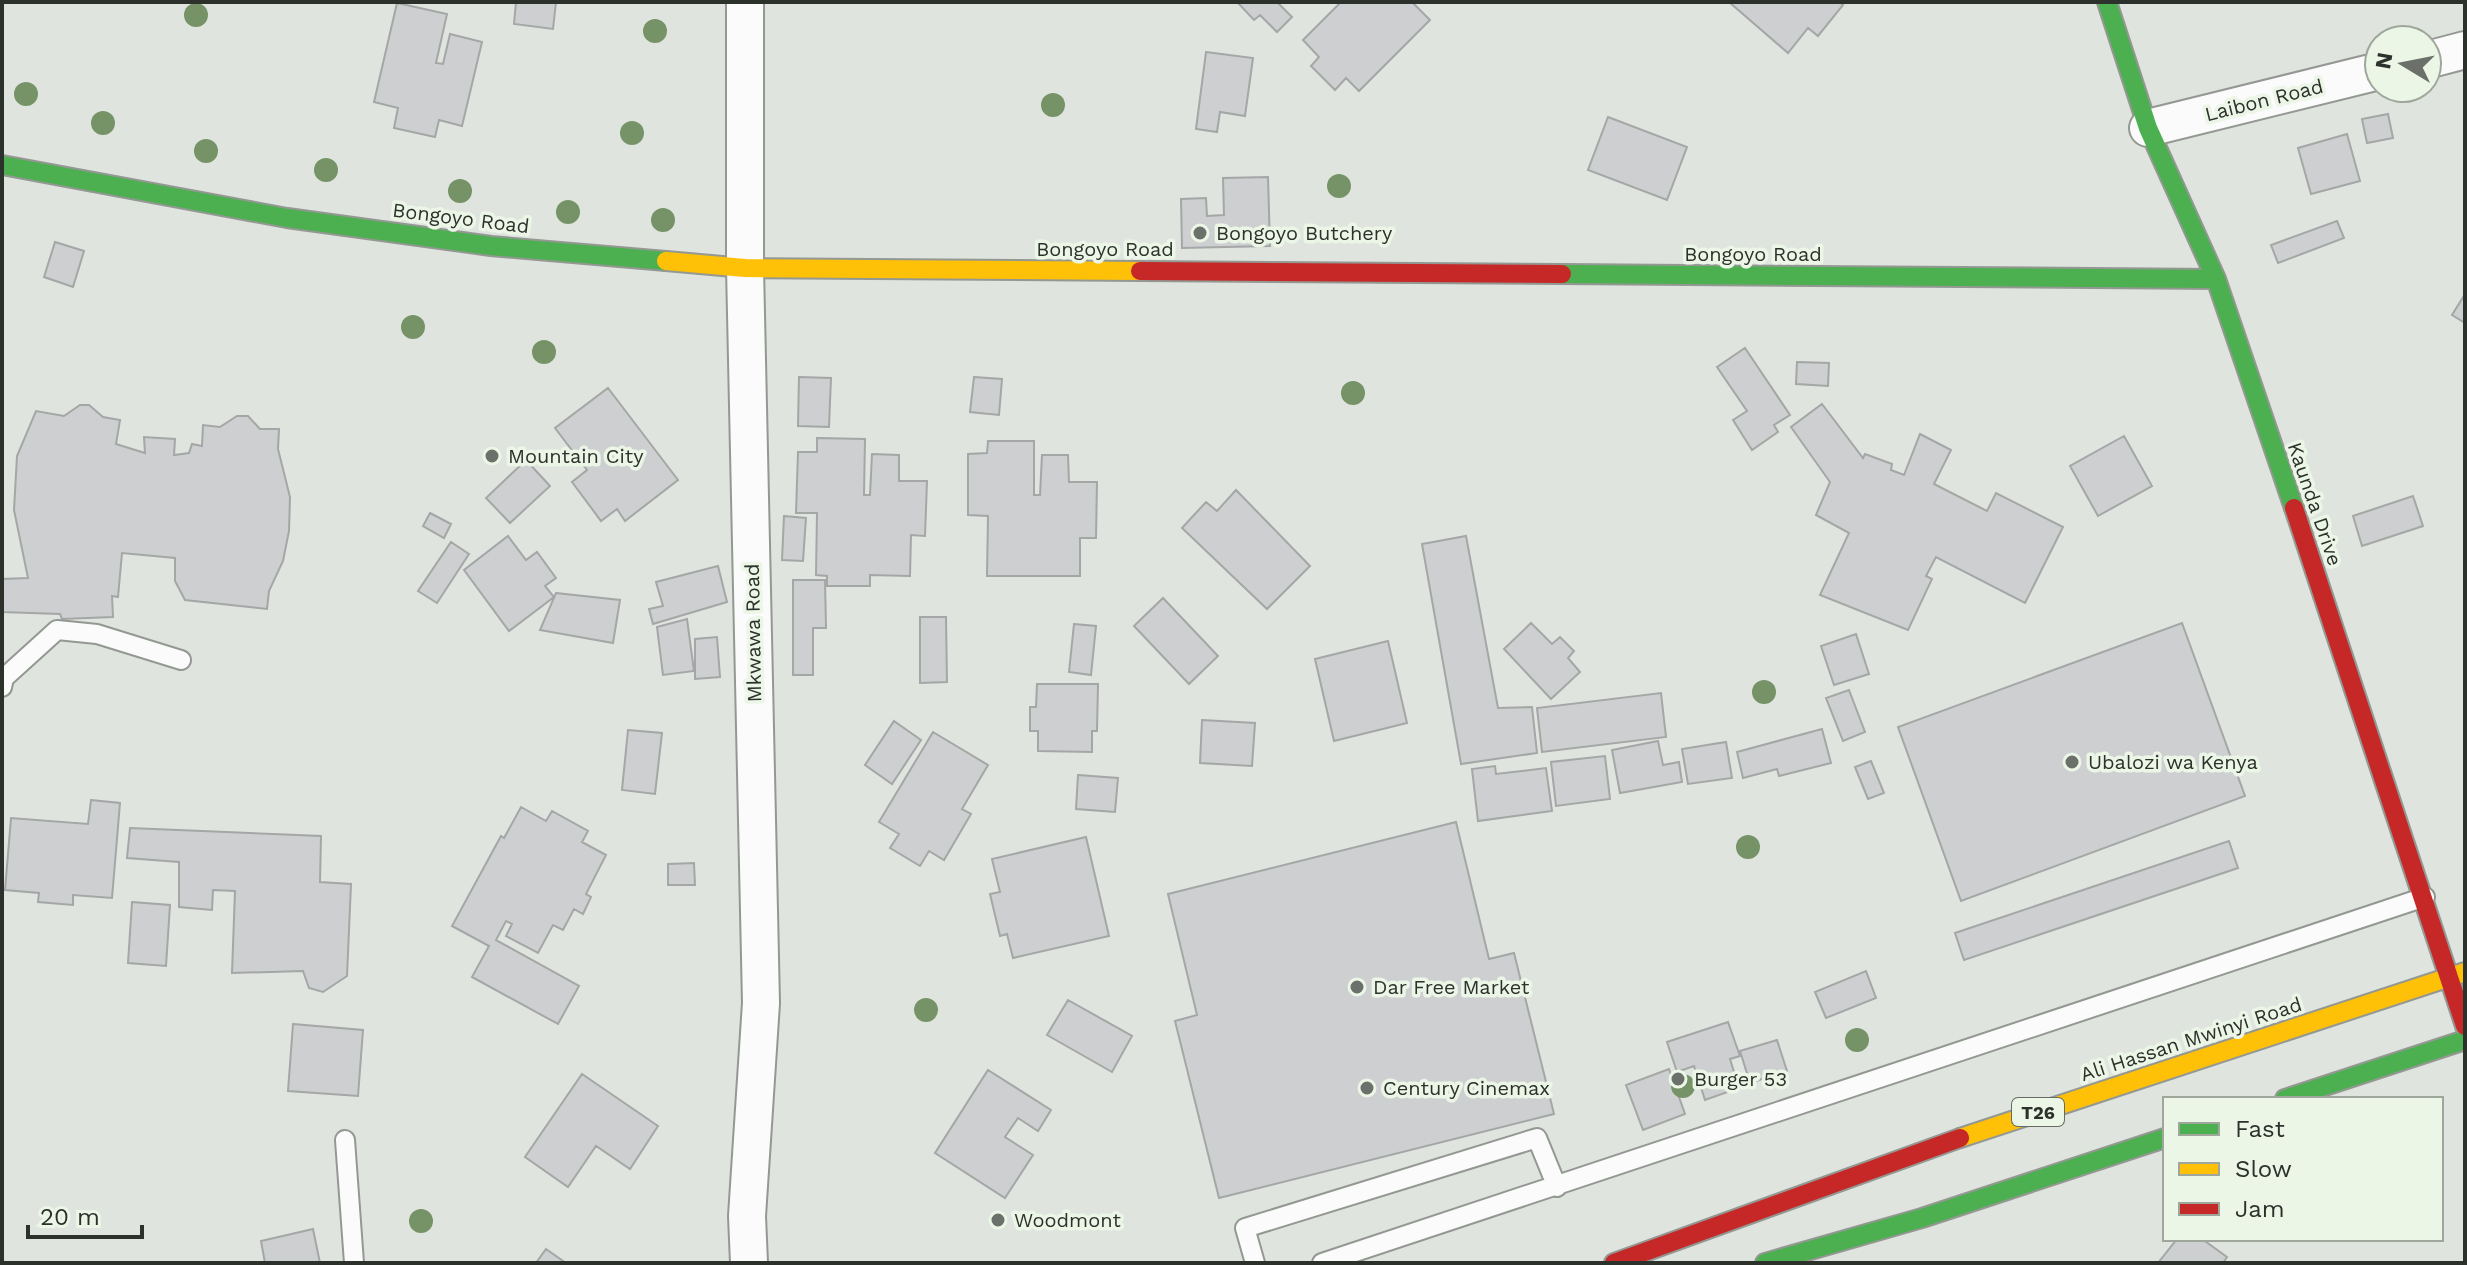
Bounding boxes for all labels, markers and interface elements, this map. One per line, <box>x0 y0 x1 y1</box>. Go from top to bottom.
north arrow <box>2363 24 2443 104</box>
text: N <box>2370 50 2398 71</box>
street label: Laibon Road <box>2202 74 2326 126</box>
street label: Bongoyo Road <box>391 198 531 238</box>
place label: Bongoyo Butchery <box>1216 221 1393 245</box>
marker: Bongoyo Butchery <box>1191 224 1209 242</box>
street label: Bongoyo Road <box>1036 237 1174 261</box>
street label: Bongoyo Road <box>1684 242 1822 266</box>
street label: Kaunda Drive <box>2283 439 2347 569</box>
place label: Mountain City <box>508 444 644 468</box>
marker: Mountain City <box>483 447 501 465</box>
street label: Mkwawa Road <box>740 563 766 703</box>
place label: Ubalozi wa Kenya <box>2088 750 2258 774</box>
marker: Ubalozi wa Kenya <box>2063 753 2081 771</box>
place label: Dar Free Market <box>1373 975 1530 999</box>
marker: Dar Free Market <box>1348 978 1366 996</box>
street label: Ali Hassan Mwinyi Road <box>2077 992 2305 1086</box>
place label: Burger 53 <box>1694 1067 1787 1091</box>
marker: Burger 53 <box>1669 1070 1687 1088</box>
place label: Century Cinemax <box>1383 1076 1550 1100</box>
marker: Century Cinemax <box>1358 1079 1376 1097</box>
legend <box>2163 1097 2443 1241</box>
road number: T26 <box>2012 1098 2064 1126</box>
text: Fast <box>2235 1115 2285 1143</box>
text: Slow <box>2235 1155 2292 1183</box>
scale bar <box>28 1189 142 1239</box>
text: Jam <box>2235 1195 2285 1223</box>
text: 20 m <box>40 1203 100 1231</box>
place label: Woodmont <box>1014 1208 1121 1232</box>
marker: Woodmont <box>989 1211 1007 1229</box>

